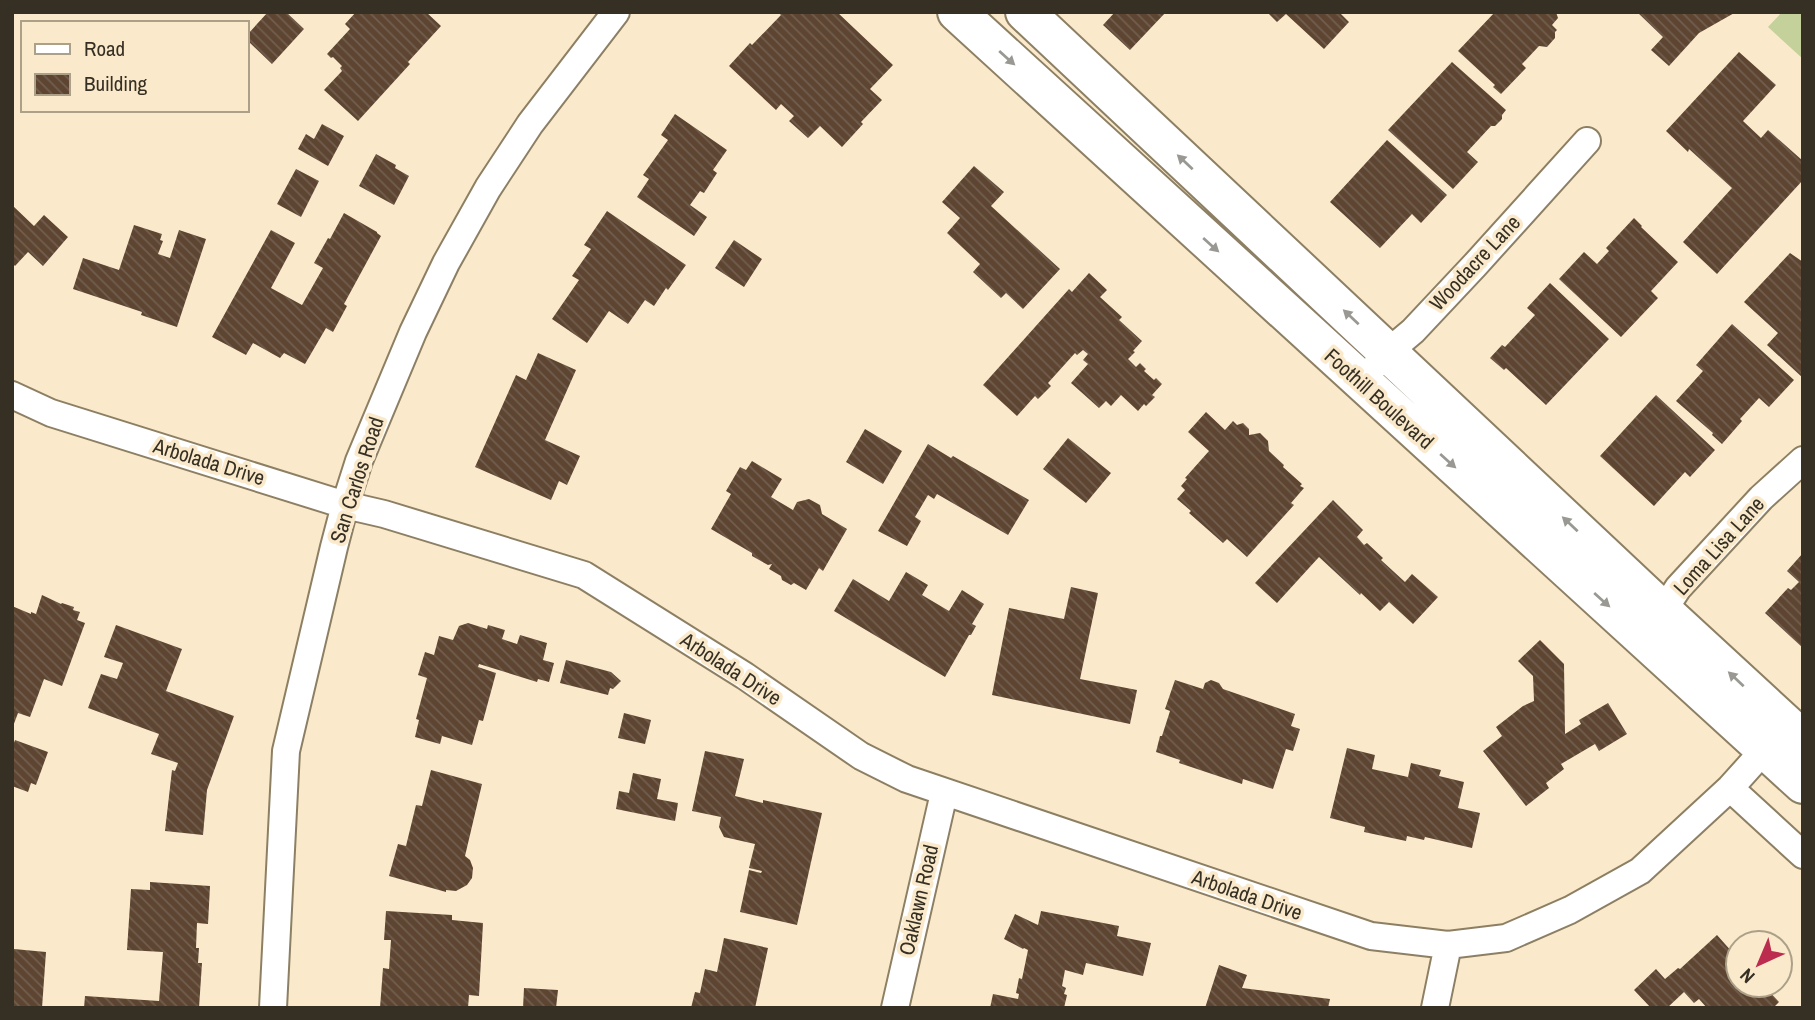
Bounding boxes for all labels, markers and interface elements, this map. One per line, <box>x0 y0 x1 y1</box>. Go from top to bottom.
legend <box>21 21 248 112</box>
text: Road <box>84 34 125 63</box>
one-way arrow <box>998 50 1015 66</box>
text: Building <box>84 69 148 98</box>
one-way arrow <box>1176 154 1193 170</box>
street label: Woodacre Lane <box>1423 208 1527 317</box>
one-way arrow <box>1202 237 1220 253</box>
one-way arrow <box>1343 310 1360 326</box>
street label: Foothill Boulevard <box>1318 342 1440 456</box>
street label: San Carlos Road <box>322 413 391 547</box>
street label: Arbolada Drive <box>149 431 268 492</box>
one-way arrow <box>1439 453 1457 469</box>
street label: Loma Lisa Lane <box>1667 490 1771 601</box>
one-way arrow <box>1562 516 1579 532</box>
one-way arrow <box>1593 592 1611 608</box>
street label: Arbolada Drive <box>674 625 787 712</box>
one-way arrow <box>1727 671 1745 687</box>
street label: Oaklawn Road <box>892 842 945 958</box>
street label: Arbolada Drive <box>1187 862 1306 927</box>
north arrow <box>1724 929 1794 999</box>
text: N <box>1734 963 1760 989</box>

